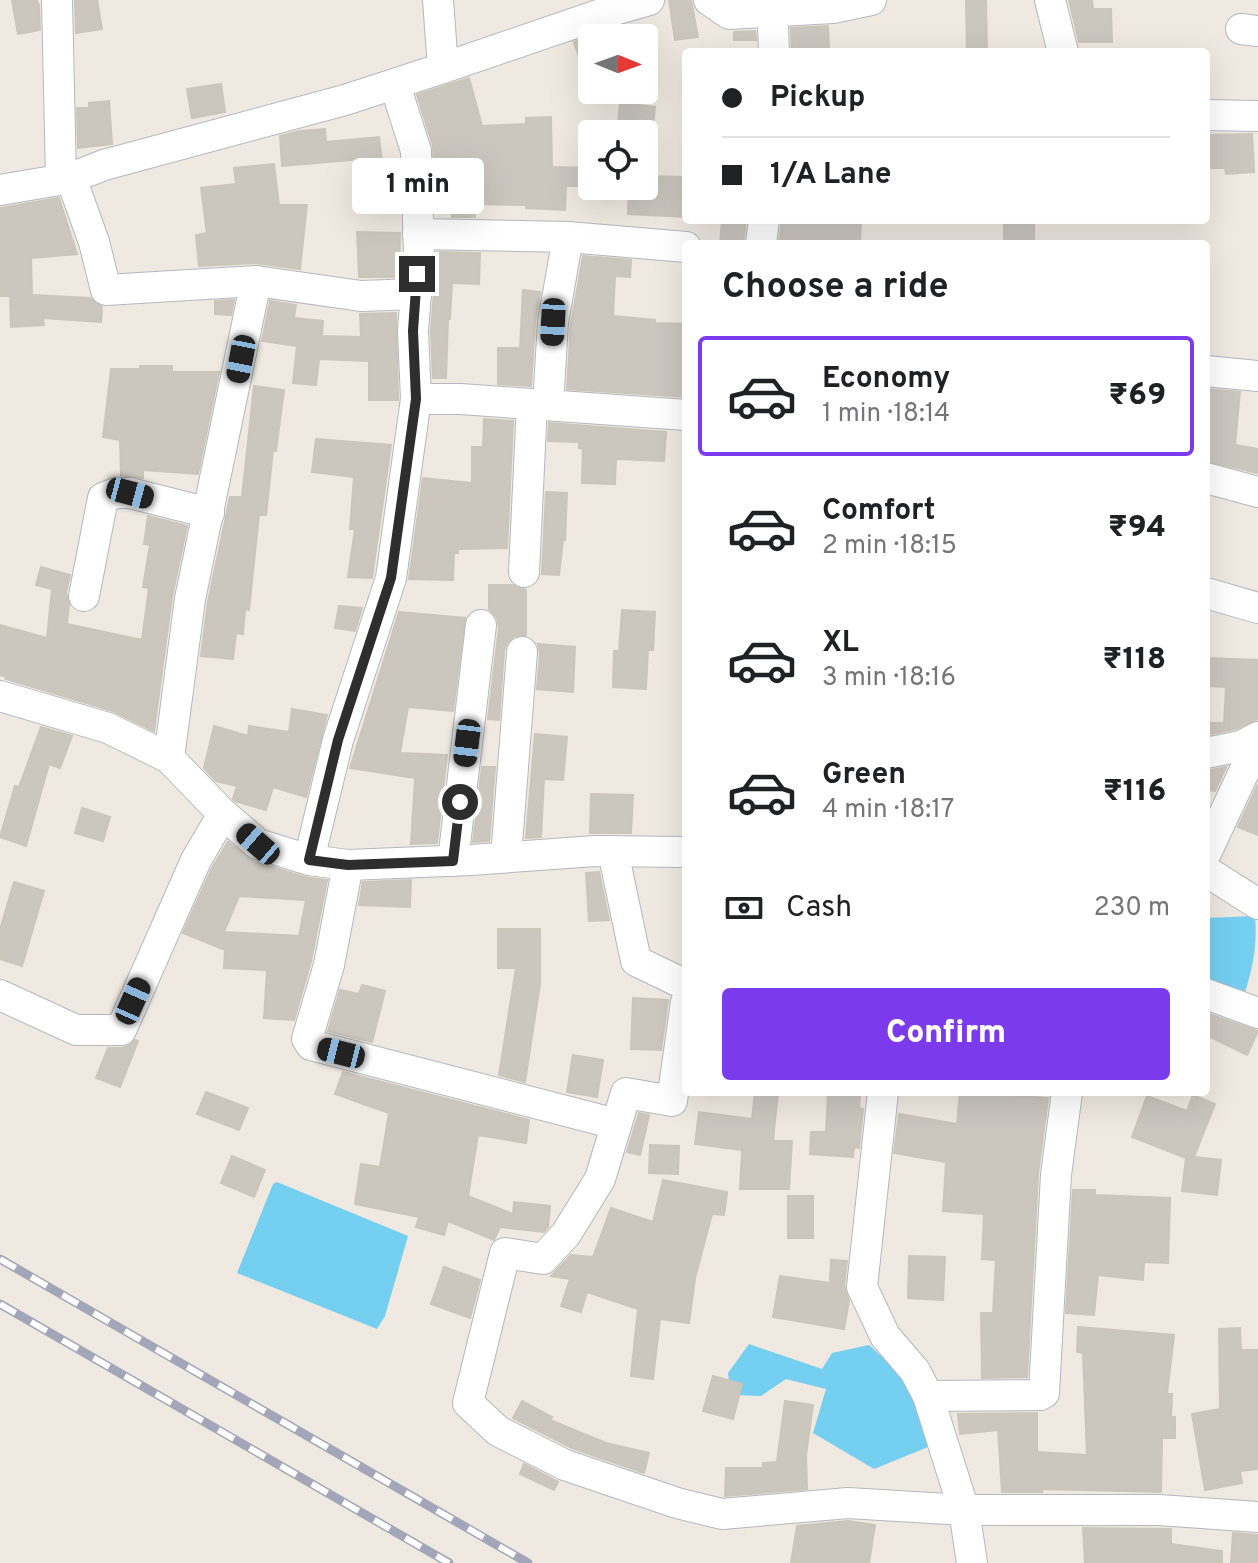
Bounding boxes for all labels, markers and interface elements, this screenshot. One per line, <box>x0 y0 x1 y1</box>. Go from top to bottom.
north arrow <box>578 24 658 104</box>
map controls <box>578 24 658 200</box>
text: Pickup <box>770 80 865 117</box>
button: locate <box>578 120 658 200</box>
text: 1/A Lane <box>770 157 892 194</box>
callout: 1 min <box>351 158 483 214</box>
text: 1 min <box>386 169 450 202</box>
route end <box>399 256 435 292</box>
text: Choose a ride <box>722 265 948 311</box>
car <box>540 297 566 347</box>
car <box>225 333 257 385</box>
icon: car <box>726 360 798 432</box>
text: Economy <box>822 361 950 398</box>
text: ₹69 <box>1108 378 1166 415</box>
text: 1 min · 18:14 <box>822 398 950 431</box>
car <box>104 475 156 511</box>
icon: car <box>726 492 798 564</box>
text: Comfort <box>822 493 935 530</box>
text: ₹94 <box>1108 510 1166 547</box>
text: 2 min · 18:15 <box>822 530 957 563</box>
icon: car <box>726 624 798 696</box>
text: XL <box>822 625 859 662</box>
text: ₹118 <box>1103 642 1166 679</box>
text: 3 min · 18:16 <box>822 662 956 695</box>
car <box>452 718 482 768</box>
icon: car <box>726 756 798 828</box>
text: Green <box>822 757 906 794</box>
text: ₹116 <box>1103 774 1166 811</box>
route start <box>442 784 478 820</box>
text: 4 min · 18:17 <box>822 794 954 827</box>
car <box>232 819 284 869</box>
icon: cash <box>722 886 766 930</box>
text: Cash <box>786 890 852 927</box>
text: 230 m <box>1094 892 1170 925</box>
car <box>112 974 154 1028</box>
button: Confirm <box>722 988 1170 1080</box>
car <box>315 1036 367 1070</box>

